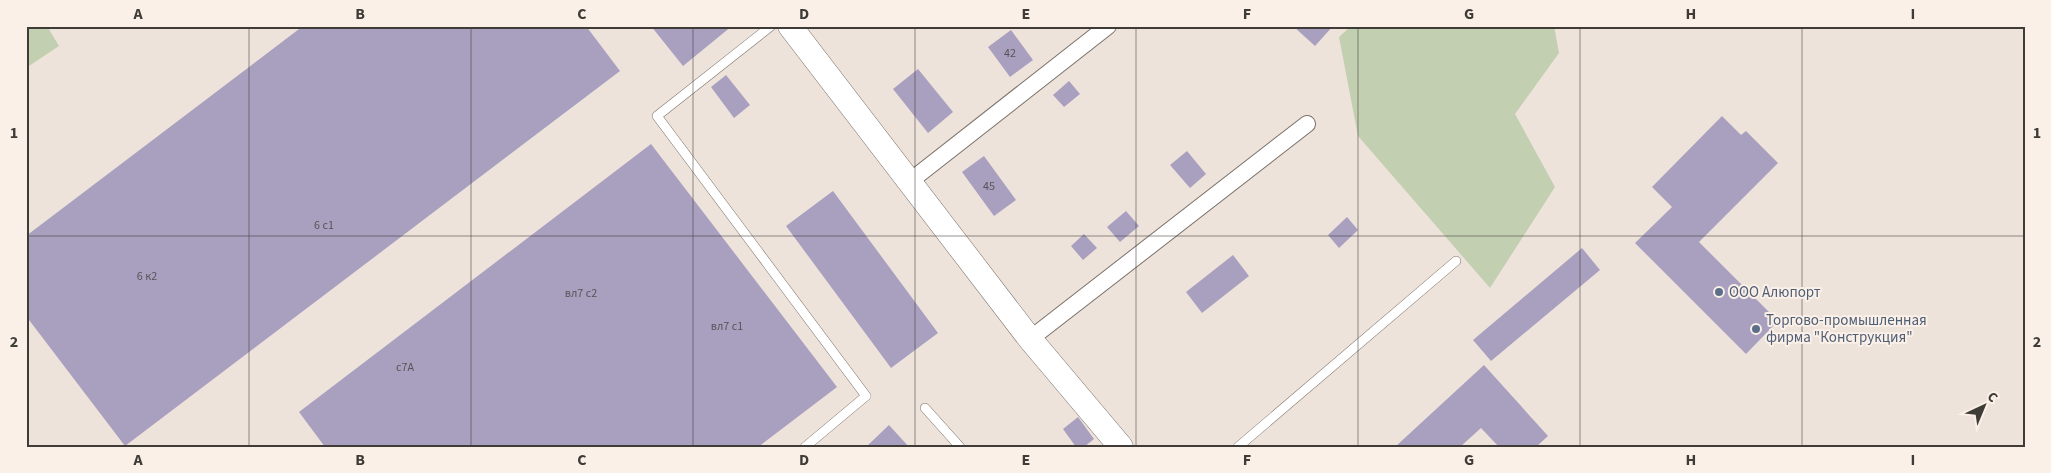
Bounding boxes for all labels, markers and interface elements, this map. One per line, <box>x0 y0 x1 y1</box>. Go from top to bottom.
text: A <box>132 3 143 25</box>
text: B <box>355 3 365 25</box>
text: C <box>577 3 587 25</box>
text: D <box>799 3 809 25</box>
text: E <box>1022 3 1030 25</box>
text: F <box>1243 3 1251 25</box>
text: G <box>1464 3 1474 25</box>
text: H <box>1686 3 1696 25</box>
text: I <box>1911 3 1915 25</box>
house number: 42 <box>1004 45 1016 62</box>
text: 1 <box>10 122 18 144</box>
text: 1 <box>2033 122 2041 144</box>
house number: 45 <box>983 178 995 195</box>
house number: 6 с1 <box>314 217 334 234</box>
house number: 6 к2 <box>137 268 157 285</box>
place label: ООО Алюпорт <box>1729 282 1821 303</box>
house number: вл7 с2 <box>565 285 597 302</box>
marker: ООО Алюпорт <box>1713 286 1725 298</box>
place label: Торгово-промышленная фирма "Конструкция" <box>1766 310 1927 348</box>
house number: вл7 с1 <box>711 318 743 335</box>
marker: Торгово-промышленная фирма "Конструкция" <box>1750 323 1762 335</box>
text: 2 <box>10 331 18 353</box>
text: 2 <box>2033 331 2041 353</box>
house number: с7А <box>396 359 414 376</box>
north arrow <box>1958 380 2008 430</box>
text: С <box>1982 387 2002 407</box>
text: A <box>132 449 143 471</box>
text: B <box>355 449 365 471</box>
text: C <box>577 449 587 471</box>
text: D <box>799 449 809 471</box>
text: E <box>1022 449 1030 471</box>
text: F <box>1243 449 1251 471</box>
text: G <box>1464 449 1474 471</box>
text: H <box>1686 449 1696 471</box>
text: I <box>1911 449 1915 471</box>

